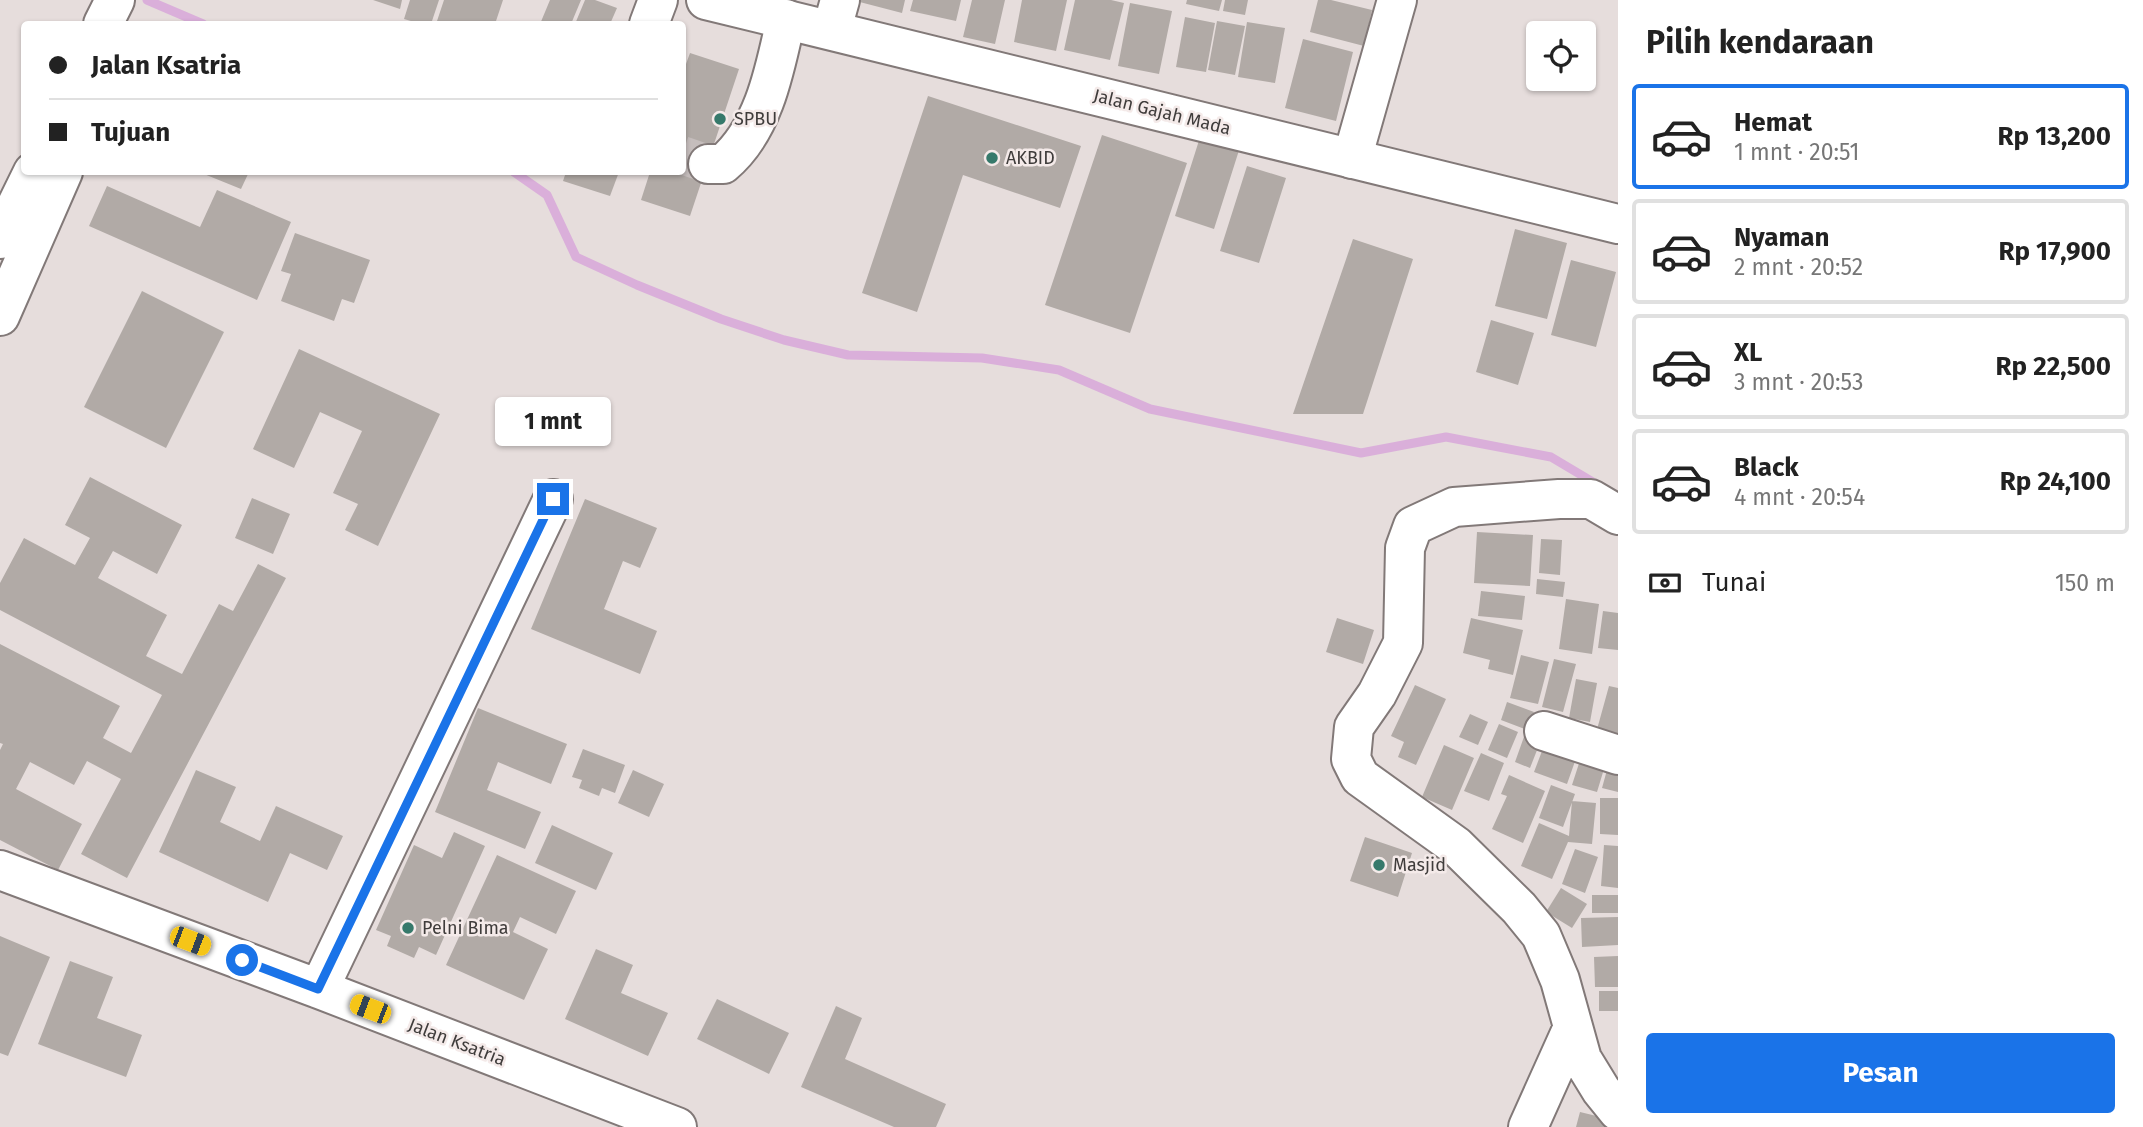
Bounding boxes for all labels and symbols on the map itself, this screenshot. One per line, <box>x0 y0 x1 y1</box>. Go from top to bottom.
street label: Jalan Gajah Mada <box>1091 84 1233 140</box>
place label: SPBU <box>734 108 777 130</box>
marker: SPBU <box>712 111 728 127</box>
place label: AKBID <box>1006 147 1055 169</box>
marker: AKBID <box>984 150 1000 166</box>
callout: 1 mnt <box>495 398 611 447</box>
route end <box>537 483 569 515</box>
place label: Masjid <box>1393 854 1446 876</box>
marker: Masjid <box>1371 857 1387 873</box>
place label: Pelni Bima <box>422 917 509 939</box>
marker: Pelni Bima <box>400 920 416 936</box>
car <box>167 924 214 958</box>
route start <box>226 944 258 976</box>
car <box>347 992 394 1026</box>
street label: Jalan Ksatria <box>405 1013 509 1071</box>

